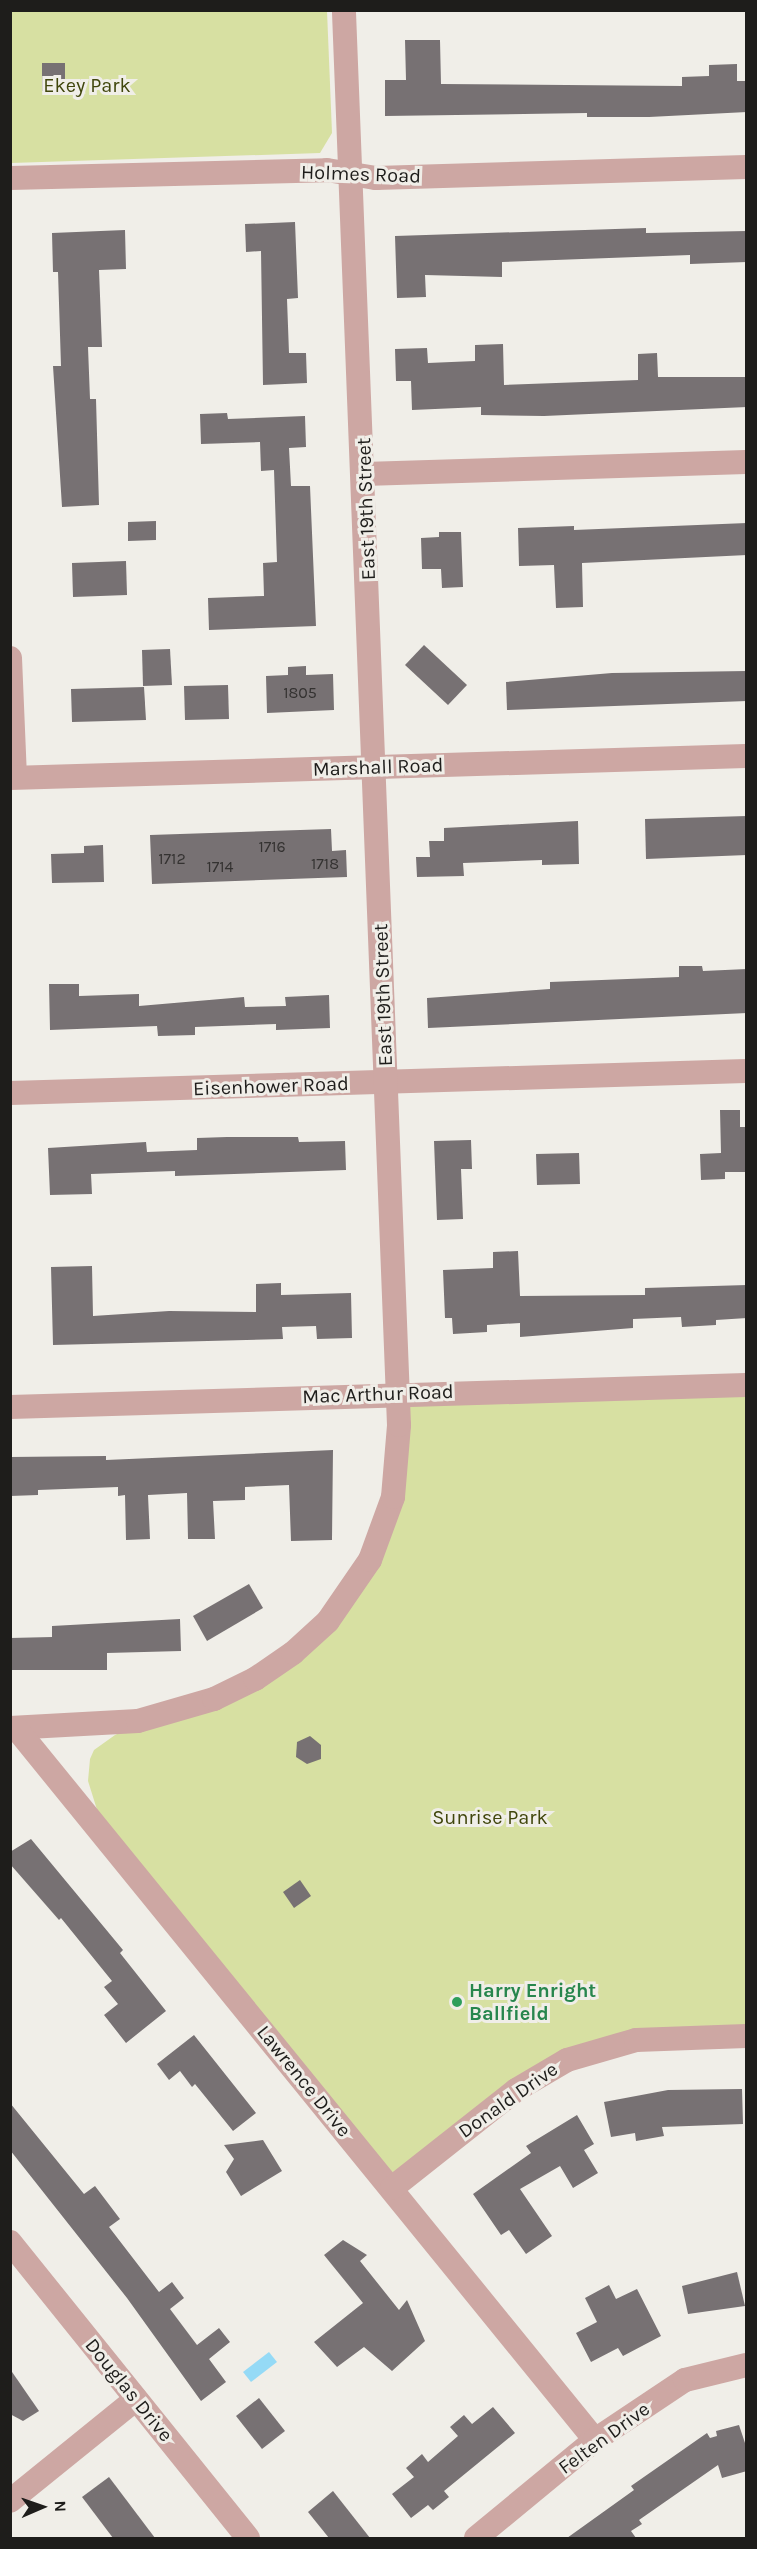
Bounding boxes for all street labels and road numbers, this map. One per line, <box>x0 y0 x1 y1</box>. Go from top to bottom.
street label: Holmes Road <box>301 160 421 188</box>
street label: East 19th Street <box>352 437 380 581</box>
street label: Marshall Road <box>312 753 444 781</box>
street label: East 19th Street <box>369 923 397 1067</box>
street label: Eisenhower Road <box>193 1071 349 1101</box>
street label: Mac Arthur Road <box>302 1379 454 1409</box>
street label: Lawrence Drive <box>252 2020 356 2142</box>
street label: Donald Drive <box>454 2057 562 2143</box>
street label: Douglas Drive <box>80 2333 178 2447</box>
street label: Felten Drive <box>554 2397 654 2479</box>

